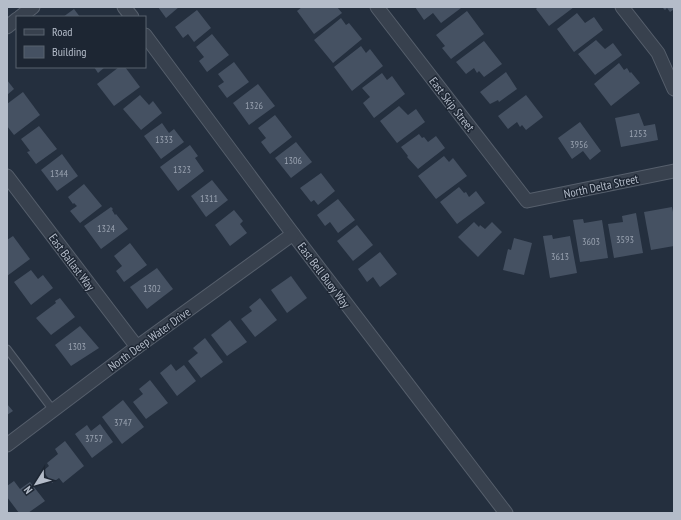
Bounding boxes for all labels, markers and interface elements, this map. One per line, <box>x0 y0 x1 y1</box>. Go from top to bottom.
legend <box>16 16 146 68</box>
text: Road <box>52 24 72 39</box>
text: Building <box>52 44 87 59</box>
street label: East Skip Street <box>426 74 478 135</box>
house number: 1326 <box>245 99 264 112</box>
house number: 1253 <box>629 127 647 140</box>
house number: 1333 <box>155 133 173 146</box>
house number: 3956 <box>570 138 589 151</box>
house number: 1306 <box>284 154 303 167</box>
house number: 1323 <box>173 163 191 176</box>
house number: 1344 <box>50 167 69 180</box>
street label: North Delta Street <box>562 171 640 201</box>
house number: 1311 <box>200 192 218 205</box>
house number: 1324 <box>97 222 116 235</box>
street label: East Ballast Way <box>46 231 99 294</box>
house number: 3593 <box>616 233 634 246</box>
house number: 3603 <box>582 235 600 248</box>
street label: East Bell Buoy Way <box>295 239 354 311</box>
house number: 3613 <box>551 250 569 263</box>
house number: 1302 <box>143 282 161 295</box>
street label: North Deep Water Drive <box>105 304 193 374</box>
house number: 1303 <box>68 340 86 353</box>
house number: 3747 <box>114 416 132 429</box>
house number: 3757 <box>85 432 103 445</box>
north arrow <box>16 464 56 504</box>
text: N <box>21 483 35 497</box>

